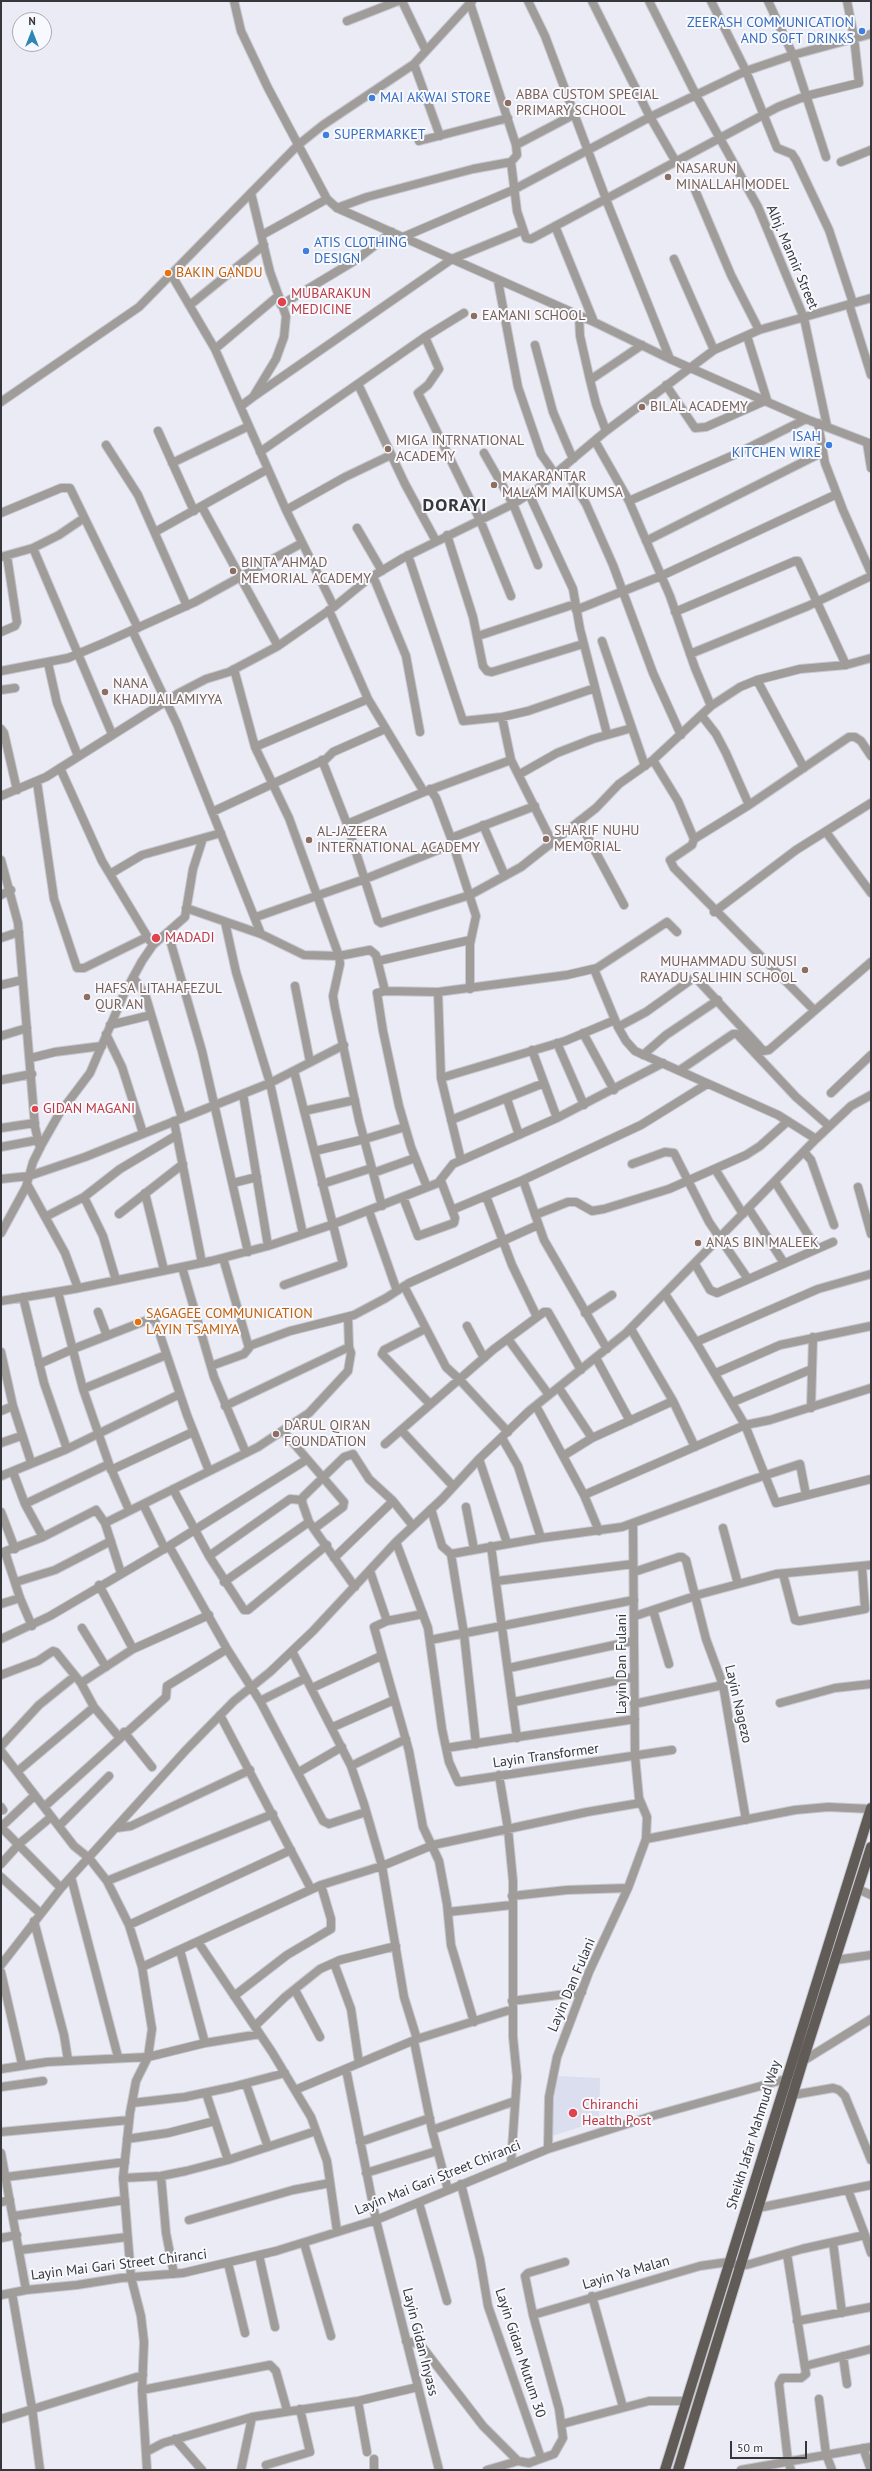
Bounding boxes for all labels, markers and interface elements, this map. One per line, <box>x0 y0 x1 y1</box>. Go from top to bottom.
north arrow <box>12 12 52 52</box>
text: N <box>28 14 36 28</box>
place label: ZEERASH COMMUNICATION AND SOFT DRINKS <box>687 15 854 48</box>
marker: ZEERASH COMMUNICATION AND SOFT DRINKS <box>857 26 867 36</box>
place label: ABBA CUSTOM SPECIAL PRIMARY SCHOOL <box>516 87 659 120</box>
place label: MAI AKWAI STORE <box>380 90 491 106</box>
marker: MAI AKWAI STORE <box>367 93 377 103</box>
marker: ABBA CUSTOM SPECIAL PRIMARY SCHOOL <box>503 98 513 108</box>
place label: SUPERMARKET <box>334 127 426 143</box>
marker: SUPERMARKET <box>321 130 331 140</box>
place label: NASARUN MINALLAH MODEL <box>676 161 789 194</box>
marker: NASARUN MINALLAH MODEL <box>663 172 673 182</box>
street label: Alhj. Mannir Street <box>762 202 822 312</box>
place label: ATIS CLOTHING DESIGN <box>314 235 407 268</box>
marker: ATIS CLOTHING DESIGN <box>301 246 311 256</box>
place label: BAKIN GANDU <box>176 265 263 281</box>
marker: BAKIN GANDU <box>163 268 173 278</box>
place label: MUBARAKUN MEDICINE <box>291 286 371 318</box>
marker: MUBARAKUN MEDICINE <box>276 296 288 308</box>
place label: EAMANI SCHOOL <box>482 308 585 324</box>
marker: EAMANI SCHOOL <box>469 311 479 321</box>
place label: BILAL ACADEMY <box>650 399 748 415</box>
marker: BILAL ACADEMY <box>637 402 647 412</box>
place label: ISAH KITCHEN WIRE <box>732 429 821 462</box>
place label: MIGA INTRNATIONAL ACADEMY <box>396 433 524 466</box>
marker: ISAH KITCHEN WIRE <box>824 440 834 450</box>
marker: MIGA INTRNATIONAL ACADEMY <box>383 444 393 454</box>
place label: MAKARANTAR MALAM MAI KUMSA <box>502 469 623 502</box>
marker: MAKARANTAR MALAM MAI KUMSA <box>489 480 499 490</box>
district label: DORAYI <box>423 495 487 517</box>
place label: BINTA AHMAD MEMORIAL ACADEMY <box>241 555 371 588</box>
marker: BINTA AHMAD MEMORIAL ACADEMY <box>228 566 238 576</box>
place label: NANA KHADIJAILAMIYYA <box>113 676 222 708</box>
marker: NANA KHADIJAILAMIYYA <box>100 687 110 697</box>
place label: SHARIF NUHU MEMORIAL <box>554 823 639 856</box>
place label: AL-JAZEERA INTERNATIONAL ACADEMY <box>317 824 480 856</box>
marker: SHARIF NUHU MEMORIAL <box>541 834 551 844</box>
marker: AL-JAZEERA INTERNATIONAL ACADEMY <box>304 835 314 845</box>
place label: MADADI <box>165 930 214 946</box>
marker: MADADI <box>150 932 162 944</box>
place label: MUHAMMADU SUNUSI RAYADU SALIHIN SCHOOL <box>640 954 797 986</box>
marker: MUHAMMADU SUNUSI RAYADU SALIHIN SCHOOL <box>800 965 810 975</box>
place label: HAFSA LITAHAFEZUL QUR AN <box>95 981 222 1014</box>
marker: HAFSA LITAHAFEZUL QUR AN <box>82 992 92 1002</box>
place label: GIDAN MAGANI <box>43 1101 135 1117</box>
marker: GIDAN MAGANI <box>30 1104 40 1114</box>
place label: ANAS BIN MALEEK <box>706 1235 818 1251</box>
marker: ANAS BIN MALEEK <box>693 1238 703 1248</box>
place label: SAGAGEE COMMUNICATION LAYIN TSAMIYA <box>146 1306 313 1338</box>
marker: SAGAGEE COMMUNICATION LAYIN TSAMIYA <box>133 1317 143 1327</box>
place label: DARUL QIR'AN FOUNDATION <box>284 1418 370 1450</box>
marker: DARUL QIR'AN FOUNDATION <box>271 1429 281 1439</box>
street label: Layin Dan Fulani <box>614 1614 630 1714</box>
street label: Layin Nagezo <box>721 1663 755 1745</box>
street label: Layin Transformer <box>492 1740 600 1772</box>
street label: Layin Dan Fulani <box>545 1936 599 2034</box>
street label: Sheikh Jafar Mahmud Way <box>723 2058 785 2212</box>
place label: Chiranchi Health Post <box>582 2097 651 2130</box>
marker: Chiranchi Health Post <box>567 2107 579 2119</box>
street label: Layin Mai Gari Street Chiranci <box>353 2137 523 2219</box>
street label: Layin Mai Gari Street Chiranci <box>30 2246 208 2284</box>
street label: Layin Ya Malan <box>581 2253 671 2293</box>
street label: Layin Gidan Inyass <box>398 2286 442 2398</box>
street label: Layin Gidan Mutum 30 <box>491 2286 549 2420</box>
scale bar <box>732 2433 809 2459</box>
text: 50 m <box>737 2440 763 2455</box>

